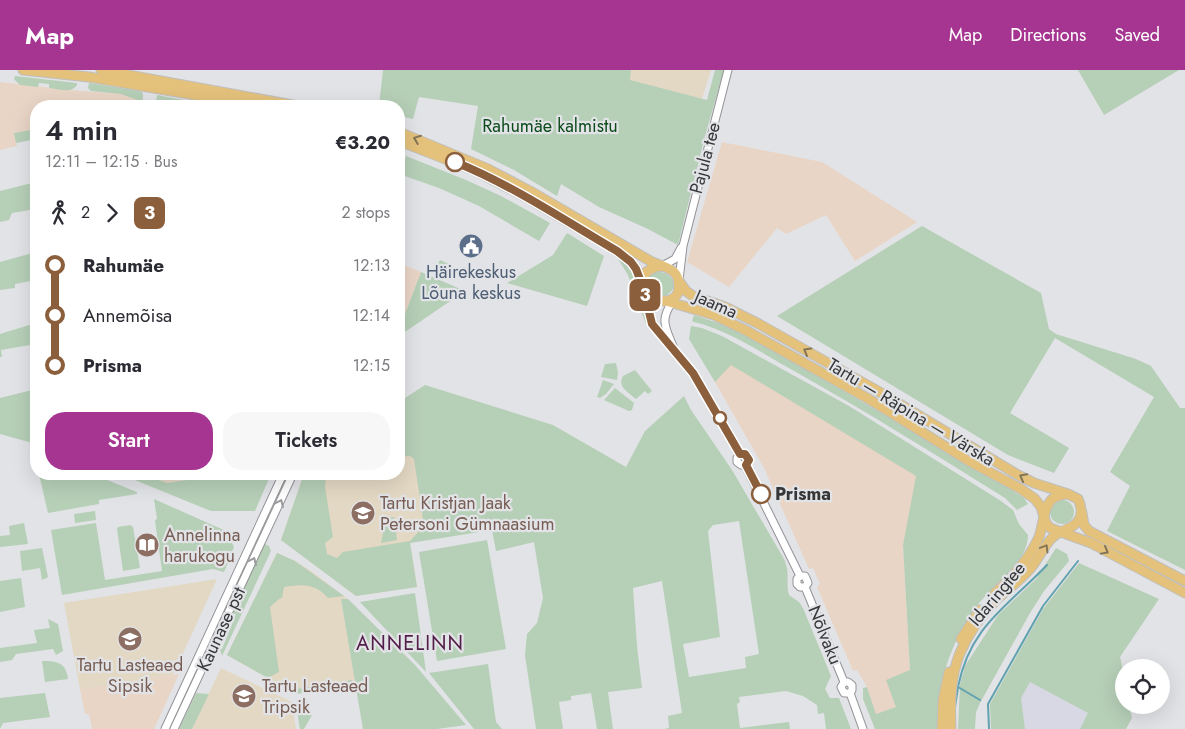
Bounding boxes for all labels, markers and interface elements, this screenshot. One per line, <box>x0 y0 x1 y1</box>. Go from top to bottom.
text: Map <box>25 18 74 53</box>
text: Map <box>949 22 982 48</box>
text: Directions <box>1010 22 1086 48</box>
text: Saved <box>1114 22 1160 48</box>
text: 4 min <box>45 110 118 151</box>
park label: Rahumäe kalmistu <box>482 113 618 139</box>
street label: Pajula tee <box>683 119 727 197</box>
text: €3.20 <box>335 129 390 156</box>
one-way arrow <box>413 135 422 145</box>
text: 12:11 – 12:15 · Bus <box>45 150 177 173</box>
unlabelled marker <box>445 152 465 172</box>
icon: walk <box>45 199 73 227</box>
icon: forward <box>98 199 126 227</box>
text: 3 <box>144 200 155 226</box>
text: 2 <box>81 201 90 224</box>
text: 2 stops <box>342 201 390 224</box>
public building icon: Häirekeskus Lõuna keskus <box>458 233 484 259</box>
text: Rahumäe <box>83 252 164 279</box>
text: 12:13 <box>353 254 390 277</box>
place label: Häirekeskus Lõuna keskus <box>421 259 521 306</box>
line badge: 3 <box>629 279 661 311</box>
text: 3 <box>639 282 651 308</box>
street label: Jaama <box>689 282 742 325</box>
text: Annemõisa <box>83 302 172 329</box>
text: 12:14 <box>352 304 390 327</box>
one-way arrow <box>803 347 812 357</box>
text: Prisma <box>83 352 142 379</box>
street label: Tartu — Räpina — Värska <box>822 352 1000 472</box>
text: 12:15 <box>353 354 390 377</box>
unlabelled marker <box>713 411 727 425</box>
button: Start <box>45 412 213 470</box>
button: Tickets <box>223 412 390 470</box>
one-way arrow <box>1019 473 1028 483</box>
place label: Prisma <box>775 481 831 507</box>
marker: Prisma <box>751 484 771 504</box>
place label: Tartu Kristjan Jaak Petersoni Gümnaasium <box>380 490 555 537</box>
one-way arrow <box>274 499 284 508</box>
school or university icon: Tartu Kristjan Jaak Petersoni Gümnaasium <box>350 500 376 526</box>
place label: Annelinna harukogu <box>164 522 240 569</box>
library icon: Annelinna harukogu <box>134 532 160 558</box>
one-way arrow <box>1038 545 1048 554</box>
one-way arrow <box>1100 545 1109 555</box>
street label: Idaringtee <box>962 556 1032 632</box>
one-way arrow <box>247 557 257 566</box>
street label: Kaunase pst <box>190 582 252 675</box>
street label: Nõlvaku <box>801 602 849 668</box>
school or university icon: Tartu Lasteaed Sipsik <box>117 626 143 652</box>
district label: ANNELINN <box>356 629 464 658</box>
place label: Tartu Lasteaed Sipsik <box>77 652 183 699</box>
map controls <box>1115 659 1170 714</box>
button: locate <box>1115 659 1170 714</box>
place label: Tartu Lasteaed Tripsik <box>262 673 368 720</box>
school or university icon: Tartu Lasteaed Tripsik <box>231 683 257 709</box>

